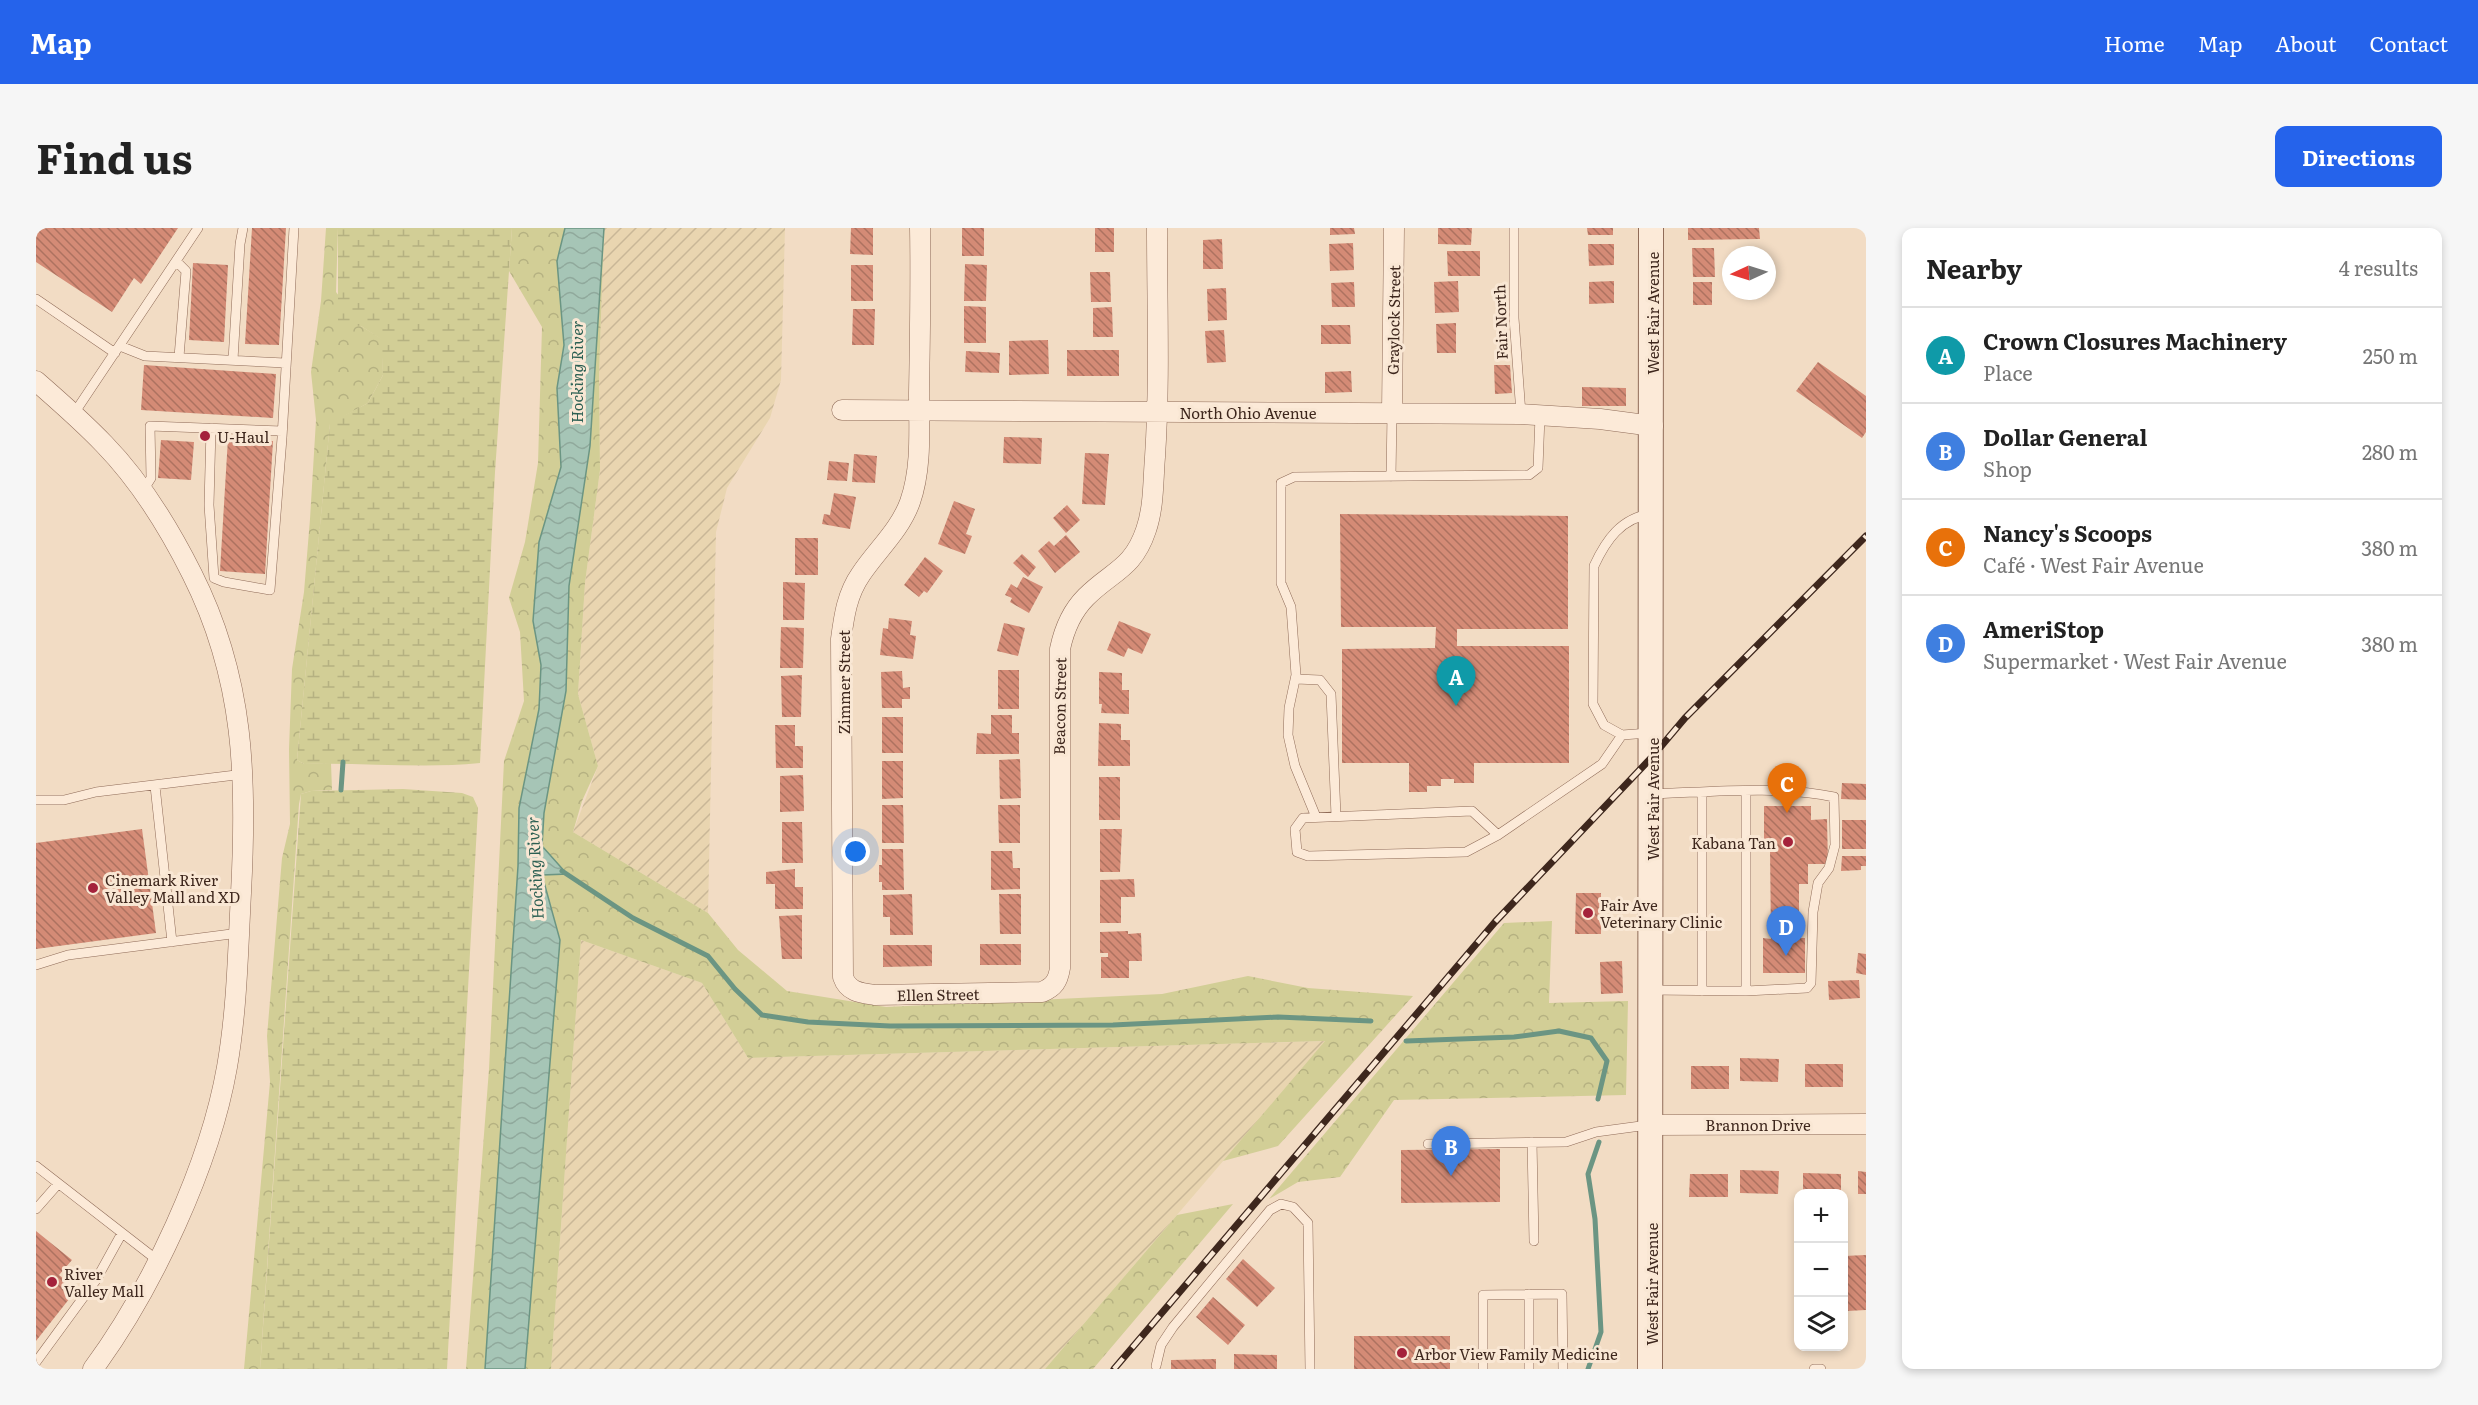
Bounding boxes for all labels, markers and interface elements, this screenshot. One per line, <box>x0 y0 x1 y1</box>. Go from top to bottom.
text: Map <box>30 21 92 63</box>
text: Home <box>2104 27 2165 58</box>
text: Map <box>2198 27 2242 58</box>
text: About <box>2275 27 2337 58</box>
text: Contact <box>2370 27 2448 58</box>
text: Find us <box>36 125 193 187</box>
button: Directions <box>2275 126 2442 187</box>
north arrow <box>1722 246 1776 300</box>
text: Nearby <box>1926 248 2022 287</box>
street label: West Fair Avenue <box>1641 251 1664 374</box>
text: 4 results <box>2339 252 2418 282</box>
street label: Graylock Street <box>1381 265 1405 375</box>
street label: Fair North <box>1487 284 1513 360</box>
water label: Hocking River <box>564 321 588 423</box>
text: Crown Closures Machinery <box>1983 324 2287 357</box>
text: A <box>1938 340 1953 370</box>
text: 250 m <box>2363 340 2418 370</box>
text: Place <box>1983 357 2033 387</box>
street label: North Ohio Avenue <box>1179 401 1317 424</box>
text: Dollar General <box>1983 420 2147 453</box>
place label: U-Haul <box>217 425 269 448</box>
marker: U-Haul <box>198 429 212 443</box>
text: B <box>1939 436 1952 466</box>
text: 280 m <box>2362 436 2418 466</box>
text: Shop <box>1983 453 2032 483</box>
text: Nancy's Scoops <box>1983 516 2152 549</box>
text: C <box>1938 532 1953 562</box>
text: 380 m <box>2361 532 2418 562</box>
text: Café · West Fair Avenue <box>1983 549 2204 579</box>
text: AmeriStop <box>1983 612 2104 645</box>
text: D <box>1938 628 1953 658</box>
text: 380 m <box>2361 628 2418 658</box>
street label: Zimmer Street <box>832 630 855 734</box>
text: Supermarket · West Fair Avenue <box>1983 645 2287 675</box>
pin: A <box>1436 656 1476 706</box>
street label: Beacon Street <box>1047 657 1071 755</box>
street label: West Fair Avenue <box>1641 737 1664 860</box>
pin: C <box>1768 764 1806 813</box>
water label: Hocking River <box>519 816 549 920</box>
place label: Kabana Tan <box>1691 831 1776 854</box>
marker: Kabana Tan <box>1781 835 1795 849</box>
your location <box>841 837 870 866</box>
place label: Cinemark River Valley Mall and XD <box>105 868 240 908</box>
marker: Cinemark River Valley Mall and XD <box>86 881 100 895</box>
place label: Fair Ave Veterinary Clinic <box>1600 893 1723 933</box>
marker: Fair Ave Veterinary Clinic <box>1581 906 1595 920</box>
pin: D <box>1766 906 1806 956</box>
street label: Ellen Street <box>896 982 980 1006</box>
street label: Brannon Drive <box>1705 1113 1811 1136</box>
pin: B <box>1432 1126 1470 1176</box>
map controls <box>1794 1189 1848 1351</box>
button: + <box>1794 1189 1848 1243</box>
street label: West Fair Avenue <box>1640 1222 1663 1345</box>
button: − <box>1794 1243 1848 1297</box>
place label: River Valley Mall <box>64 1262 144 1302</box>
marker: River Valley Mall <box>45 1275 59 1289</box>
button: layers <box>1794 1297 1848 1351</box>
place label: Arbor View Family Medicine <box>1414 1342 1618 1365</box>
marker: Arbor View Family Medicine <box>1395 1346 1409 1360</box>

